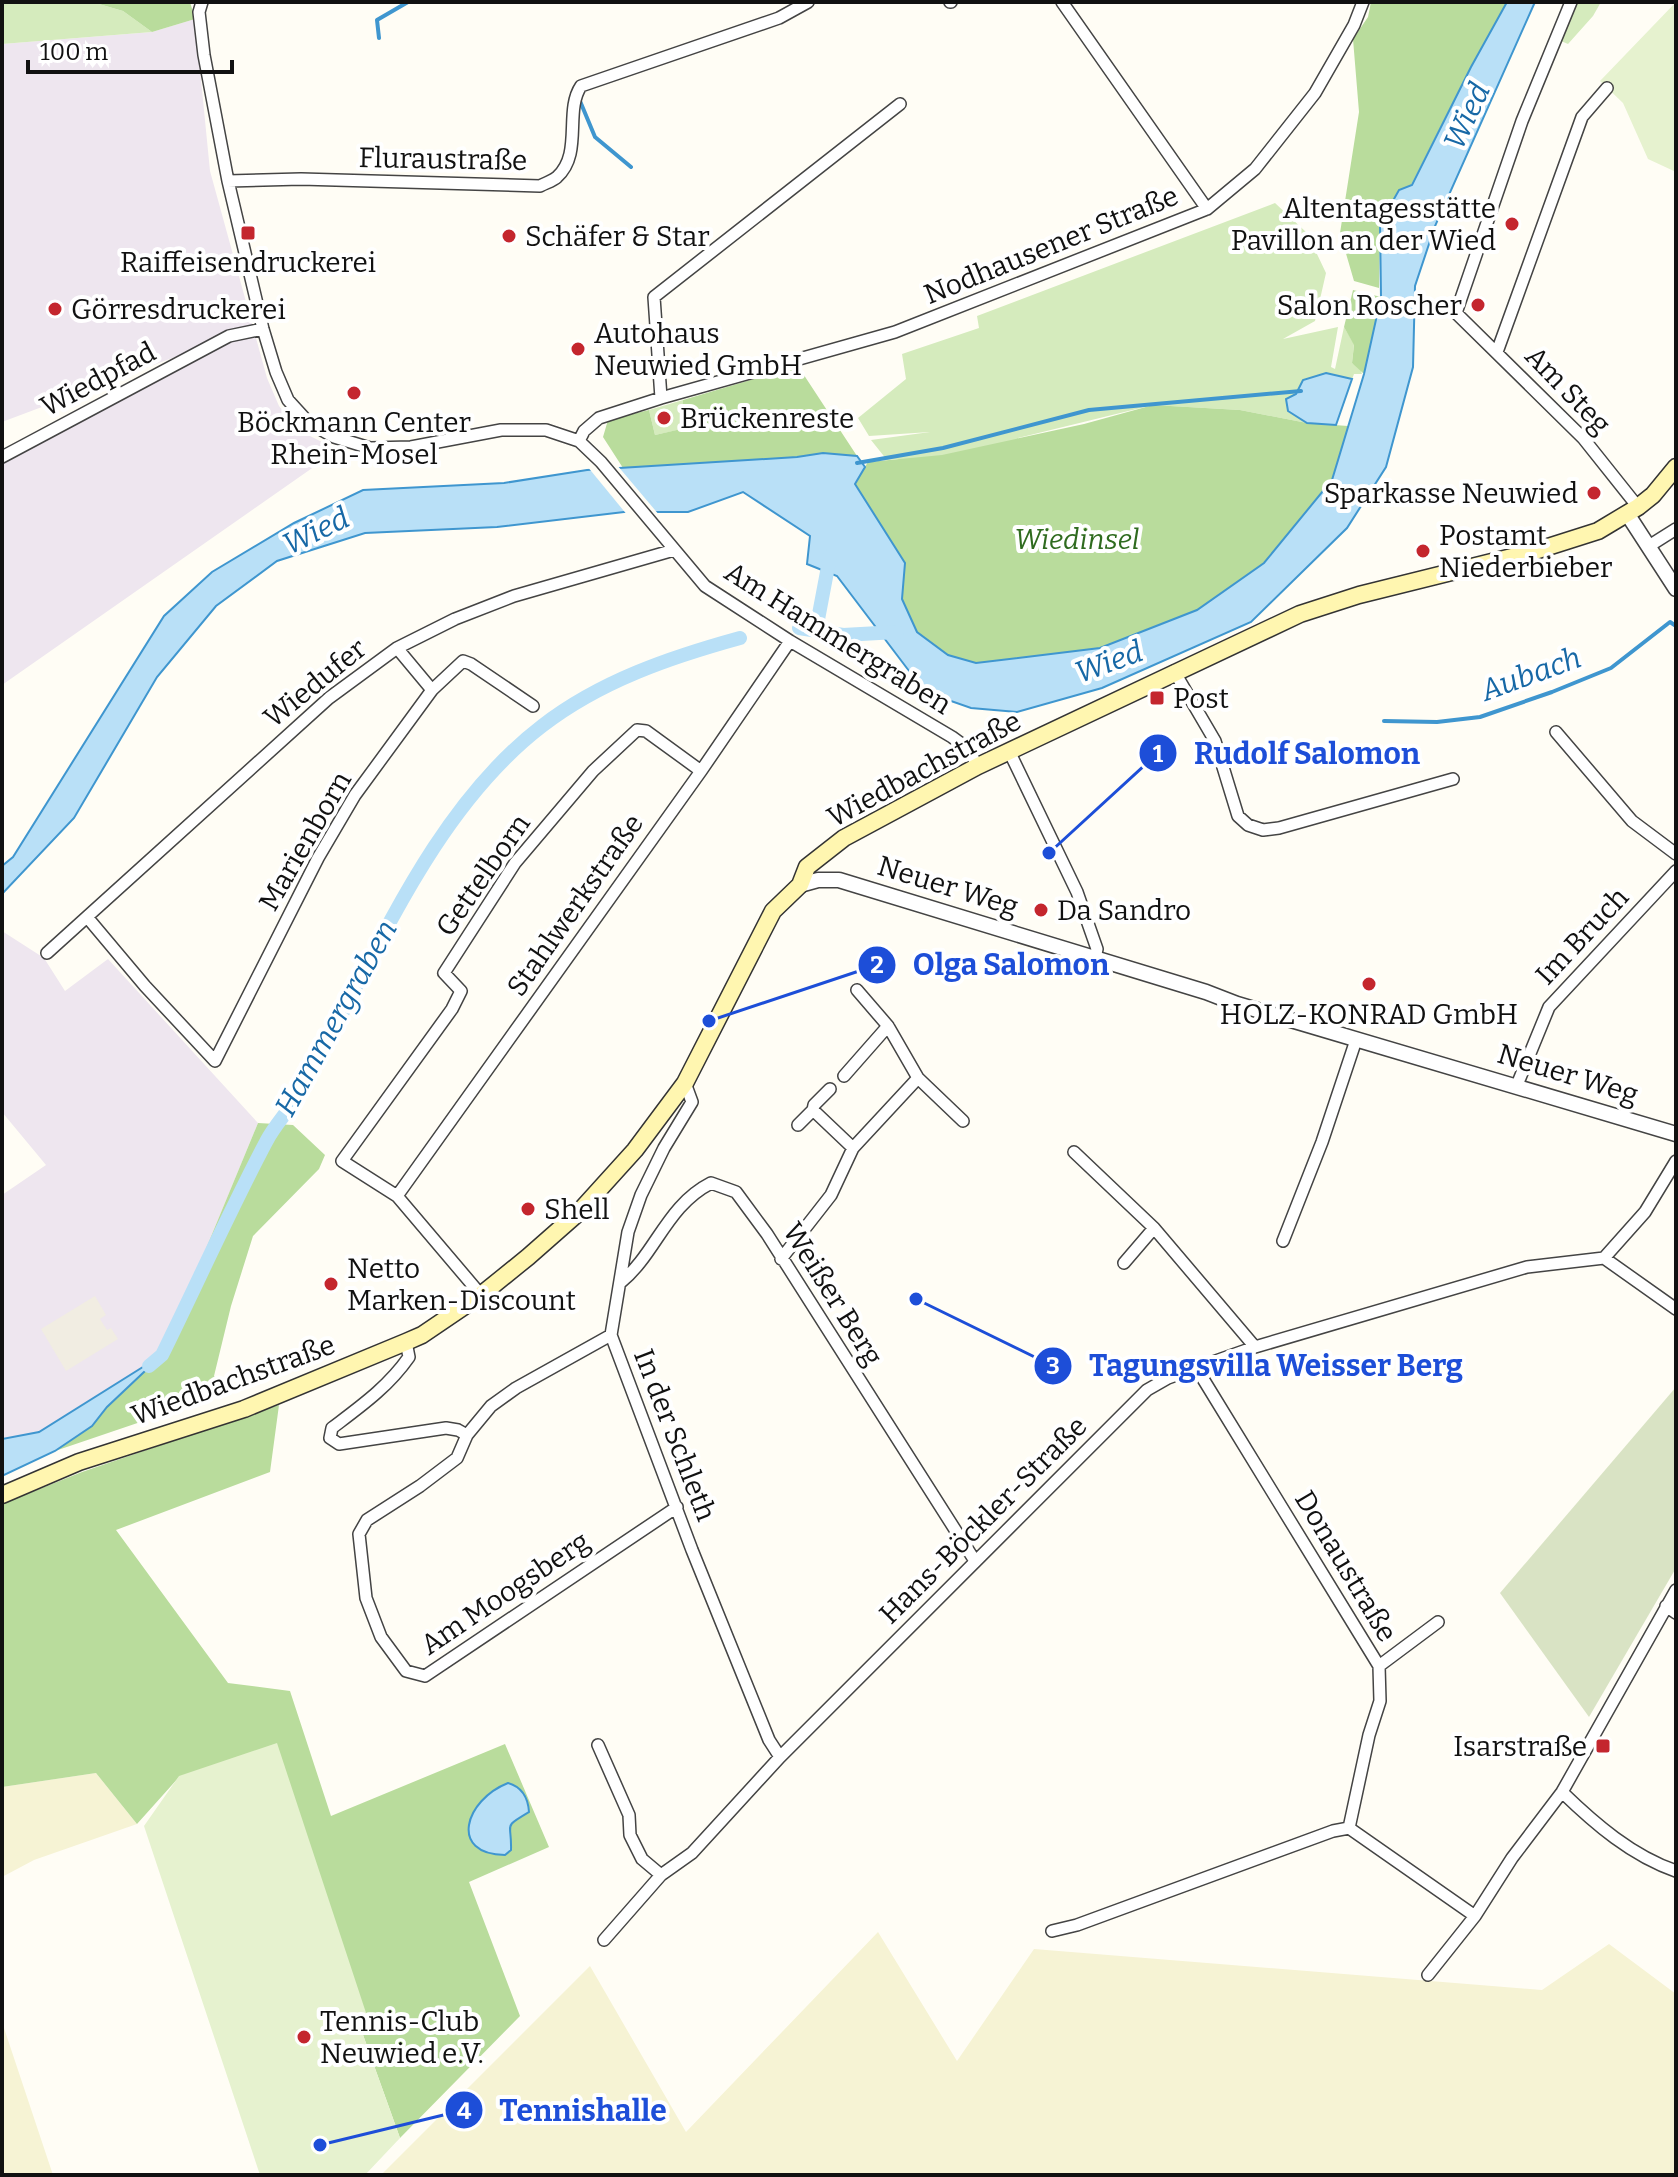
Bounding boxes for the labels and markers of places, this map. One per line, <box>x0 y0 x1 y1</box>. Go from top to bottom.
place label: Altentagesstätte Pavillon an der Wied <box>1231 192 1496 257</box>
marker: Altentagesstätte Pavillon an der Wied <box>1503 215 1521 233</box>
place label: Schäfer & Star <box>525 220 710 253</box>
marker: Raiffeisendruckerei <box>239 224 257 242</box>
marker: Schäfer & Star <box>500 227 518 245</box>
place label: Raiffeisendruckerei <box>120 246 376 279</box>
place label: Salon Roscher <box>1277 289 1462 322</box>
place label: Görresdruckerei <box>71 293 286 326</box>
marker: Salon Roscher <box>1469 296 1487 314</box>
marker: Görresdruckerei <box>46 300 64 318</box>
place label: Autohaus Neuwied GmbH <box>594 317 802 382</box>
marker: Autohaus Neuwied GmbH <box>569 340 587 358</box>
marker: Böckmann Center Rhein-Mosel <box>345 384 363 402</box>
place label: Brückenreste <box>680 402 854 435</box>
place label: Böckmann Center Rhein-Mosel <box>237 406 471 471</box>
marker: Brückenreste <box>655 409 673 427</box>
place label: Sparkasse Neuwied <box>1324 477 1578 510</box>
marker: Sparkasse Neuwied <box>1585 484 1603 502</box>
place label: Postamt Niederbieber <box>1439 519 1612 584</box>
marker: Postamt Niederbieber <box>1414 542 1432 560</box>
place label: Post <box>1173 682 1229 715</box>
marker: Post <box>1148 689 1166 707</box>
callout: Rudolf Salomon <box>1138 726 1436 780</box>
place label: Da Sandro <box>1057 894 1191 927</box>
marker: Da Sandro <box>1032 901 1050 919</box>
callout: Olga Salomon <box>857 938 1125 992</box>
marker: HOLZ-KONRAD GmbH <box>1360 975 1378 993</box>
place label: HOLZ-KONRAD GmbH <box>1220 998 1518 1031</box>
place label: Shell <box>544 1193 610 1226</box>
marker: Shell <box>519 1200 537 1218</box>
place label: Netto Marken-Discount <box>347 1252 576 1317</box>
marker: Netto Marken-Discount <box>322 1275 340 1293</box>
callout: Tagungsvilla Weisser Berg <box>1033 1339 1479 1393</box>
place label: Isarstraße <box>1453 1730 1587 1763</box>
marker: Isarstraße <box>1594 1737 1612 1755</box>
place label: Tennis-Club Neuwied e.V. <box>320 2005 484 2070</box>
marker: Tennis-Club Neuwied e.V. <box>295 2028 313 2046</box>
callout: Tennishalle <box>444 2083 683 2137</box>

